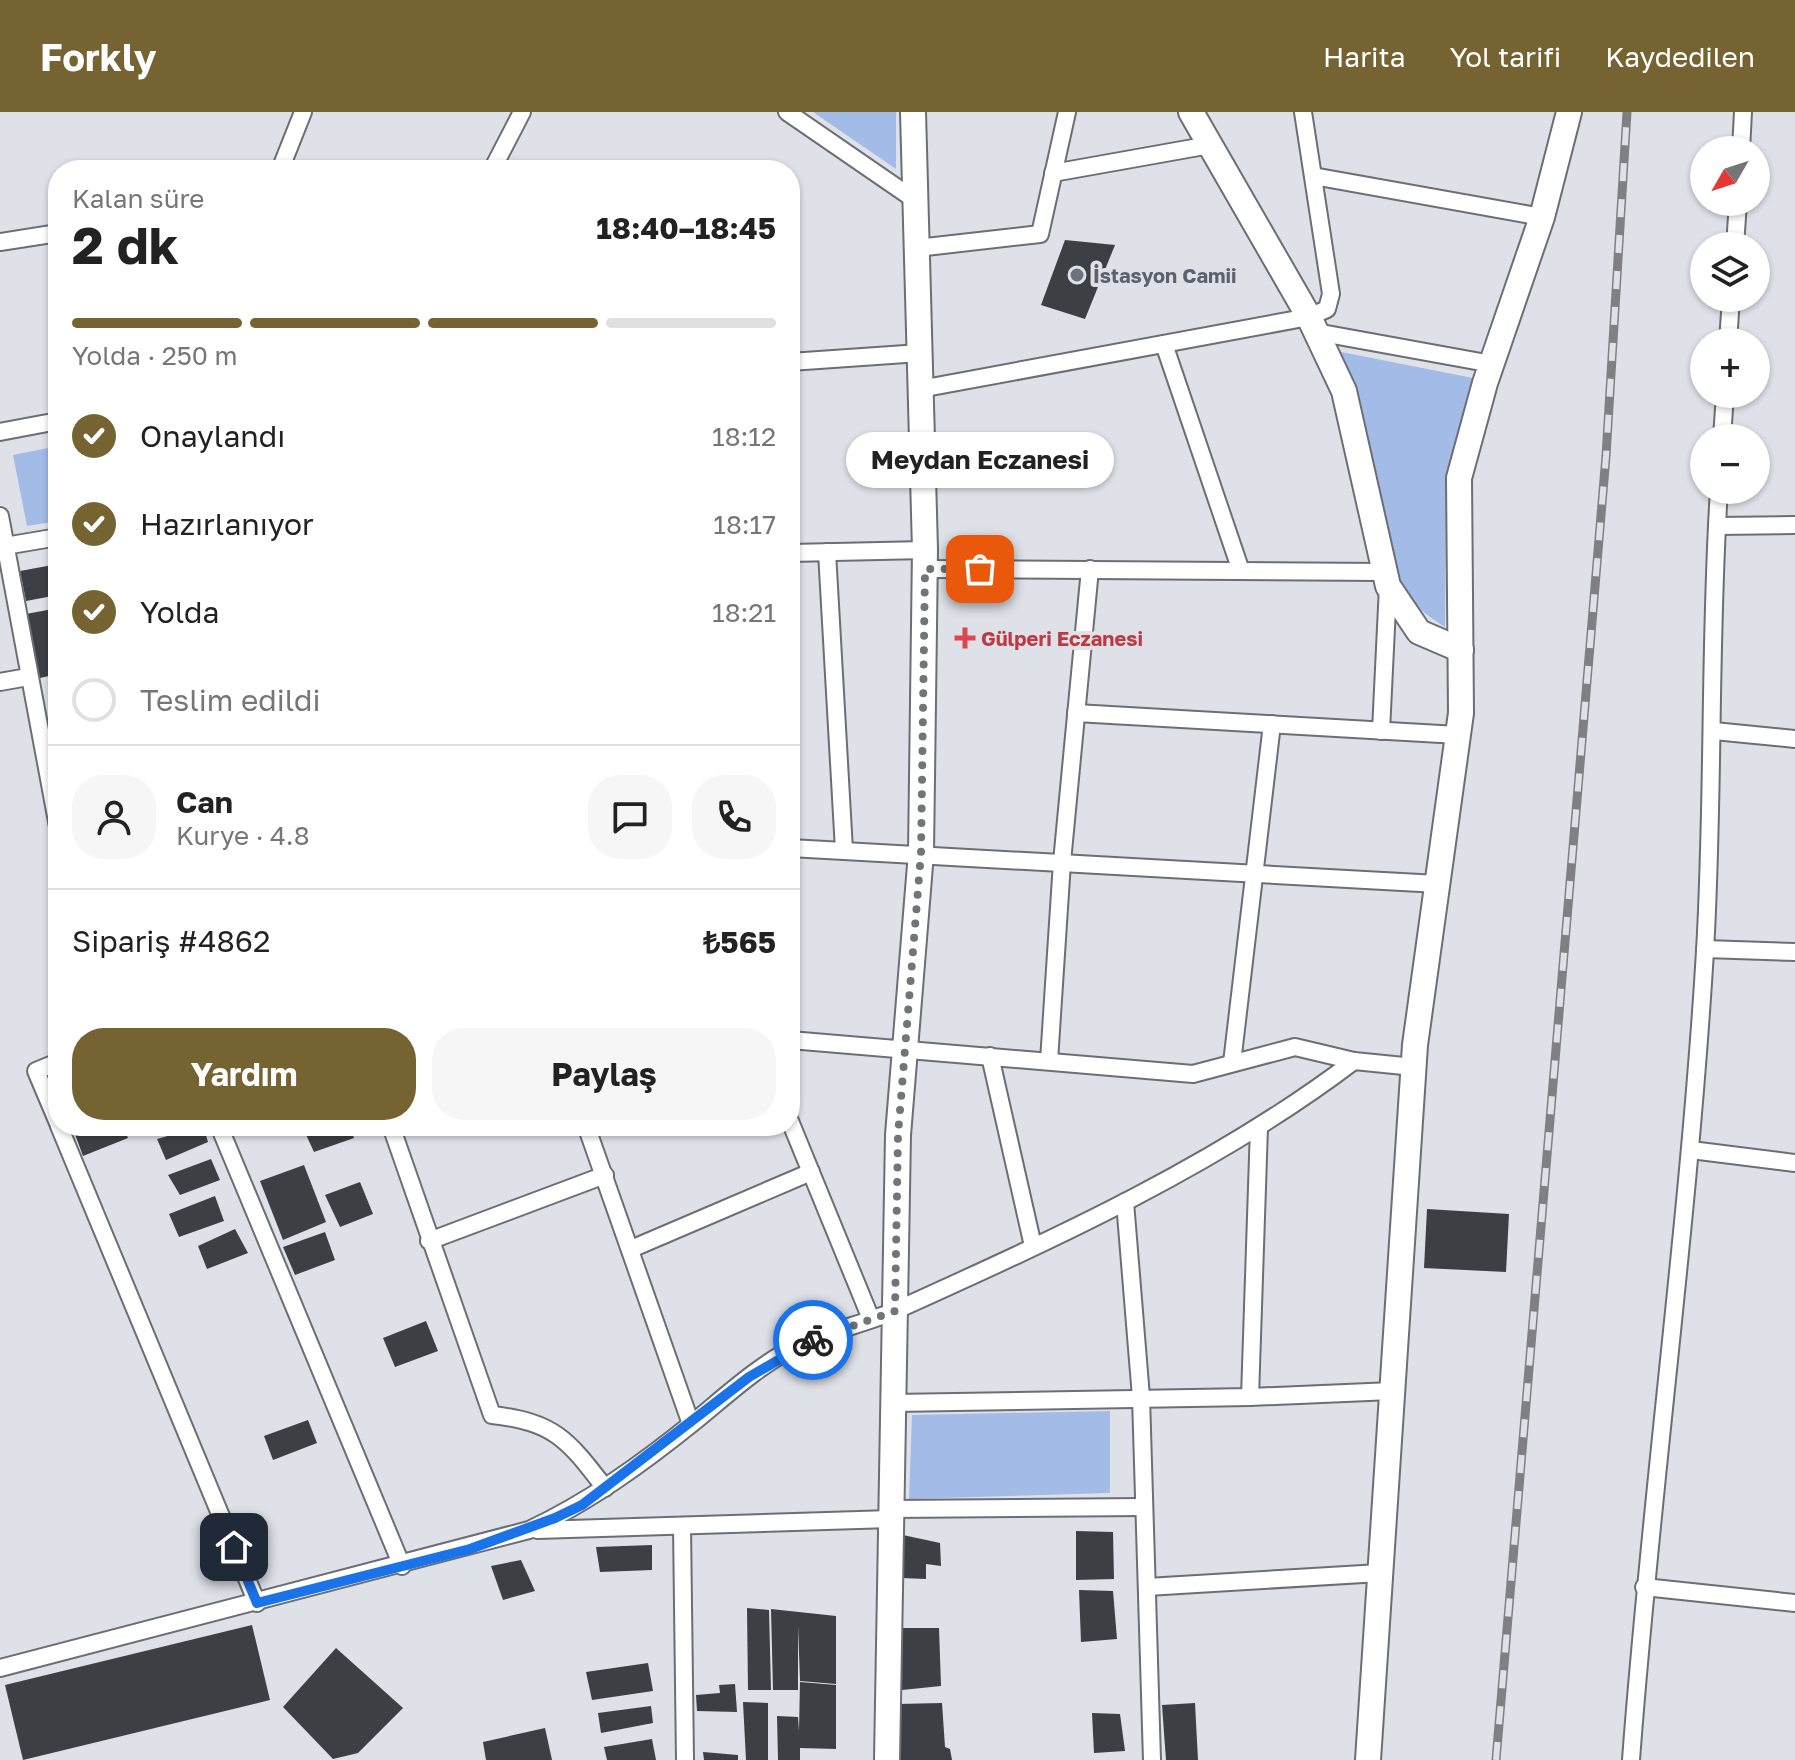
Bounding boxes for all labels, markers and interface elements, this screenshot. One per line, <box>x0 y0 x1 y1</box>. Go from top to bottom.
text: Forkly <box>40 34 157 79</box>
text: Harita <box>1323 40 1406 73</box>
text: Yol tarifi <box>1450 40 1561 73</box>
text: Kaydedilen <box>1605 40 1755 73</box>
north arrow <box>1690 136 1770 216</box>
map controls <box>1690 136 1770 504</box>
text: Kalan süre <box>72 183 204 214</box>
text: 18:40–18:45 <box>596 210 776 246</box>
text: 2 dk <box>72 213 179 275</box>
button: layers <box>1690 232 1770 312</box>
place label: İstasyon Camii <box>1093 263 1236 287</box>
marker: İstasyon Camii <box>1068 266 1086 284</box>
button: + <box>1690 328 1770 408</box>
text: Yolda · 250 m <box>72 340 238 371</box>
icon: check <box>72 414 116 458</box>
text: Onaylandı <box>140 418 285 454</box>
text: 18:12 <box>712 421 776 452</box>
button: − <box>1690 424 1770 504</box>
callout: Meydan Eczanesi <box>846 433 1114 489</box>
text: Meydan Eczanesi <box>871 444 1089 475</box>
icon: check <box>72 502 116 546</box>
text: Hazırlanıyor <box>140 506 314 542</box>
text: 18:17 <box>713 509 776 540</box>
pin <box>946 535 1014 603</box>
icon: bag <box>958 547 1002 591</box>
icon: check <box>72 590 116 634</box>
text: Yolda <box>140 594 220 630</box>
text: 18:21 <box>712 597 776 628</box>
place label: Gülperi Eczanesi <box>981 626 1143 650</box>
marker: Gülperi Eczanesi <box>956 629 974 647</box>
text: Teslim edildi <box>140 682 321 718</box>
button: person <box>72 775 156 859</box>
button: chat <box>588 775 672 859</box>
button: phone <box>692 775 776 859</box>
text: Can <box>176 784 233 820</box>
text: Kurye · 4.8 <box>176 820 310 851</box>
text: Sipariş #4862 <box>72 923 270 959</box>
text: ₺565 <box>703 924 776 960</box>
button: Yardım <box>72 1028 416 1120</box>
button: Paylaş <box>432 1028 776 1120</box>
courier <box>773 1300 853 1380</box>
icon: bike <box>791 1318 835 1362</box>
pin <box>200 1513 268 1581</box>
icon: home <box>212 1525 256 1569</box>

